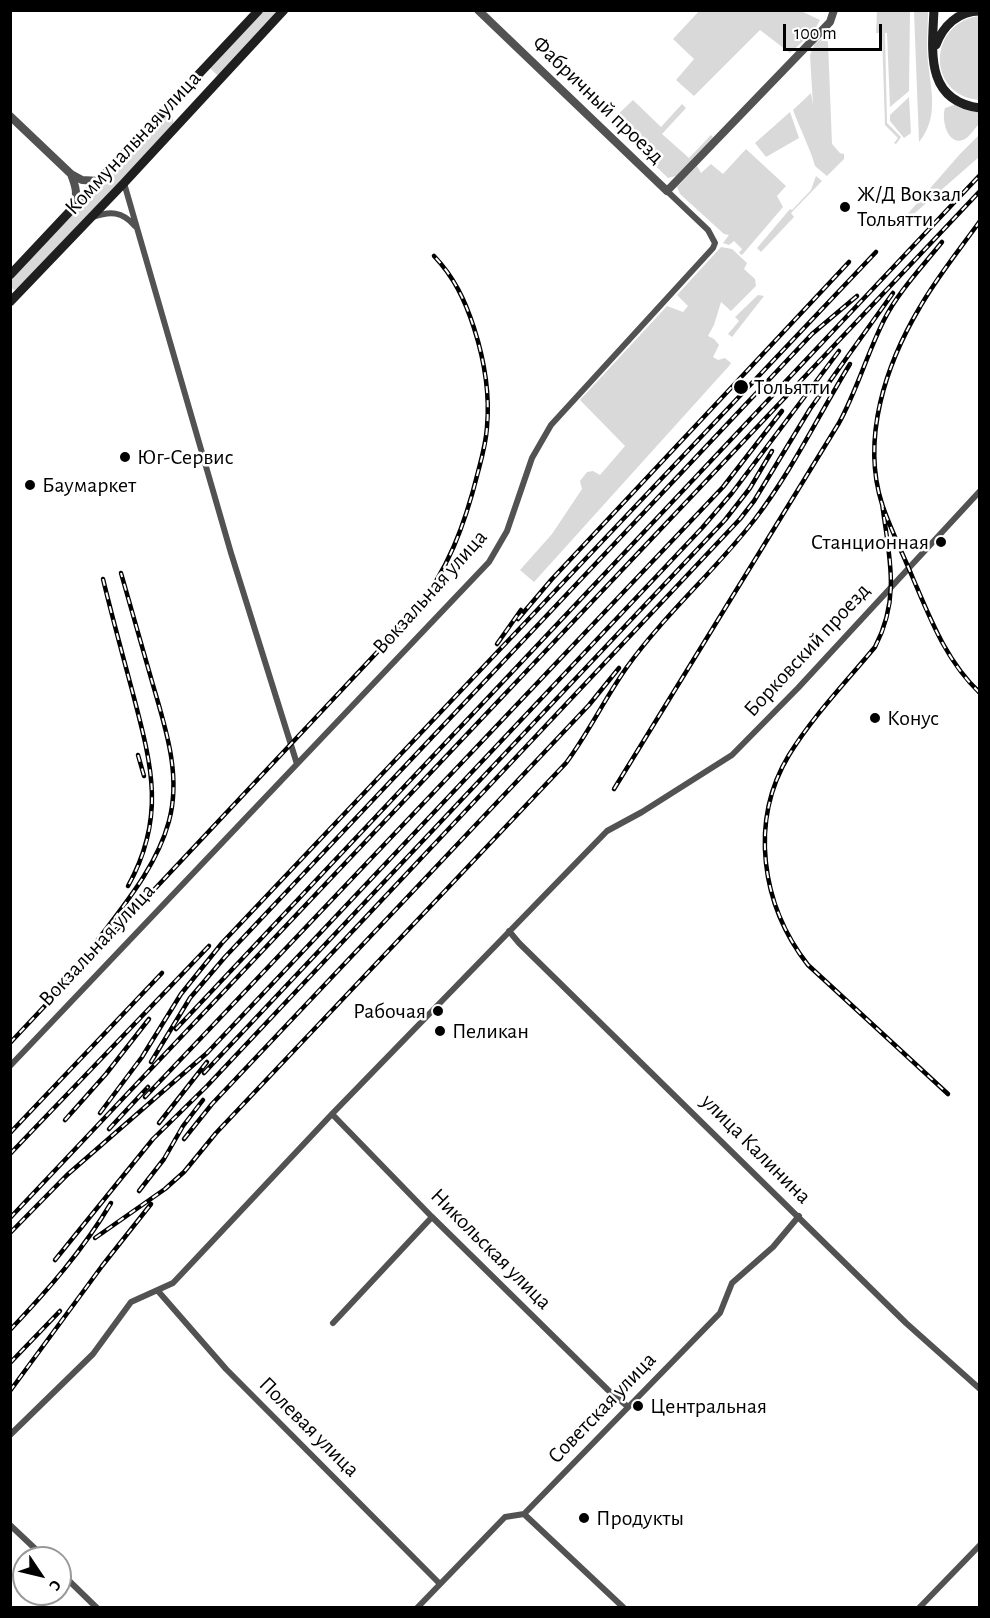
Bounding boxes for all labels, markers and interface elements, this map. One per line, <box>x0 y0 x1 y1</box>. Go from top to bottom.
scale bar <box>786 12 885 50</box>
text: 100 m <box>794 25 837 43</box>
street label: Фабричный проезд <box>527 30 669 170</box>
street label: Коммунальная улица <box>59 65 207 221</box>
place label: Ж/Д Вокзал Тольятти <box>857 181 961 232</box>
marker: Ж/Д Вокзал Тольятти <box>838 200 852 214</box>
place label: Тольятти <box>754 374 830 400</box>
marker: Тольятти <box>732 378 750 396</box>
place label: Юг-Сервис <box>137 444 234 470</box>
marker: Юг-Сервис <box>118 450 132 464</box>
place label: Баумаркет <box>42 472 136 498</box>
marker: Баумаркет <box>23 478 37 492</box>
street label: Вокзальная улица <box>367 524 493 660</box>
place label: Станционная <box>811 529 929 555</box>
marker: Станционная <box>934 535 948 549</box>
street label: Борковский проезд <box>738 578 876 722</box>
place label: Конус <box>887 705 939 731</box>
marker: Конус <box>868 711 882 725</box>
street label: Вокзальная улица <box>33 878 161 1012</box>
place label: Рабочая <box>353 998 426 1024</box>
marker: Рабочая <box>431 1004 445 1018</box>
place label: Пеликан <box>452 1018 529 1044</box>
marker: Пеликан <box>433 1024 447 1038</box>
street label: улица Калинина <box>695 1088 817 1210</box>
street label: Никольская улица <box>425 1183 557 1315</box>
street label: Советская улица <box>542 1347 662 1469</box>
street label: Полевая улица <box>253 1371 365 1483</box>
place label: Центральная <box>650 1393 767 1419</box>
marker: Центральная <box>631 1399 645 1413</box>
place label: Продукты <box>596 1505 684 1531</box>
marker: Продукты <box>577 1511 591 1525</box>
north arrow <box>12 1546 72 1606</box>
text: С <box>46 1577 64 1593</box>

